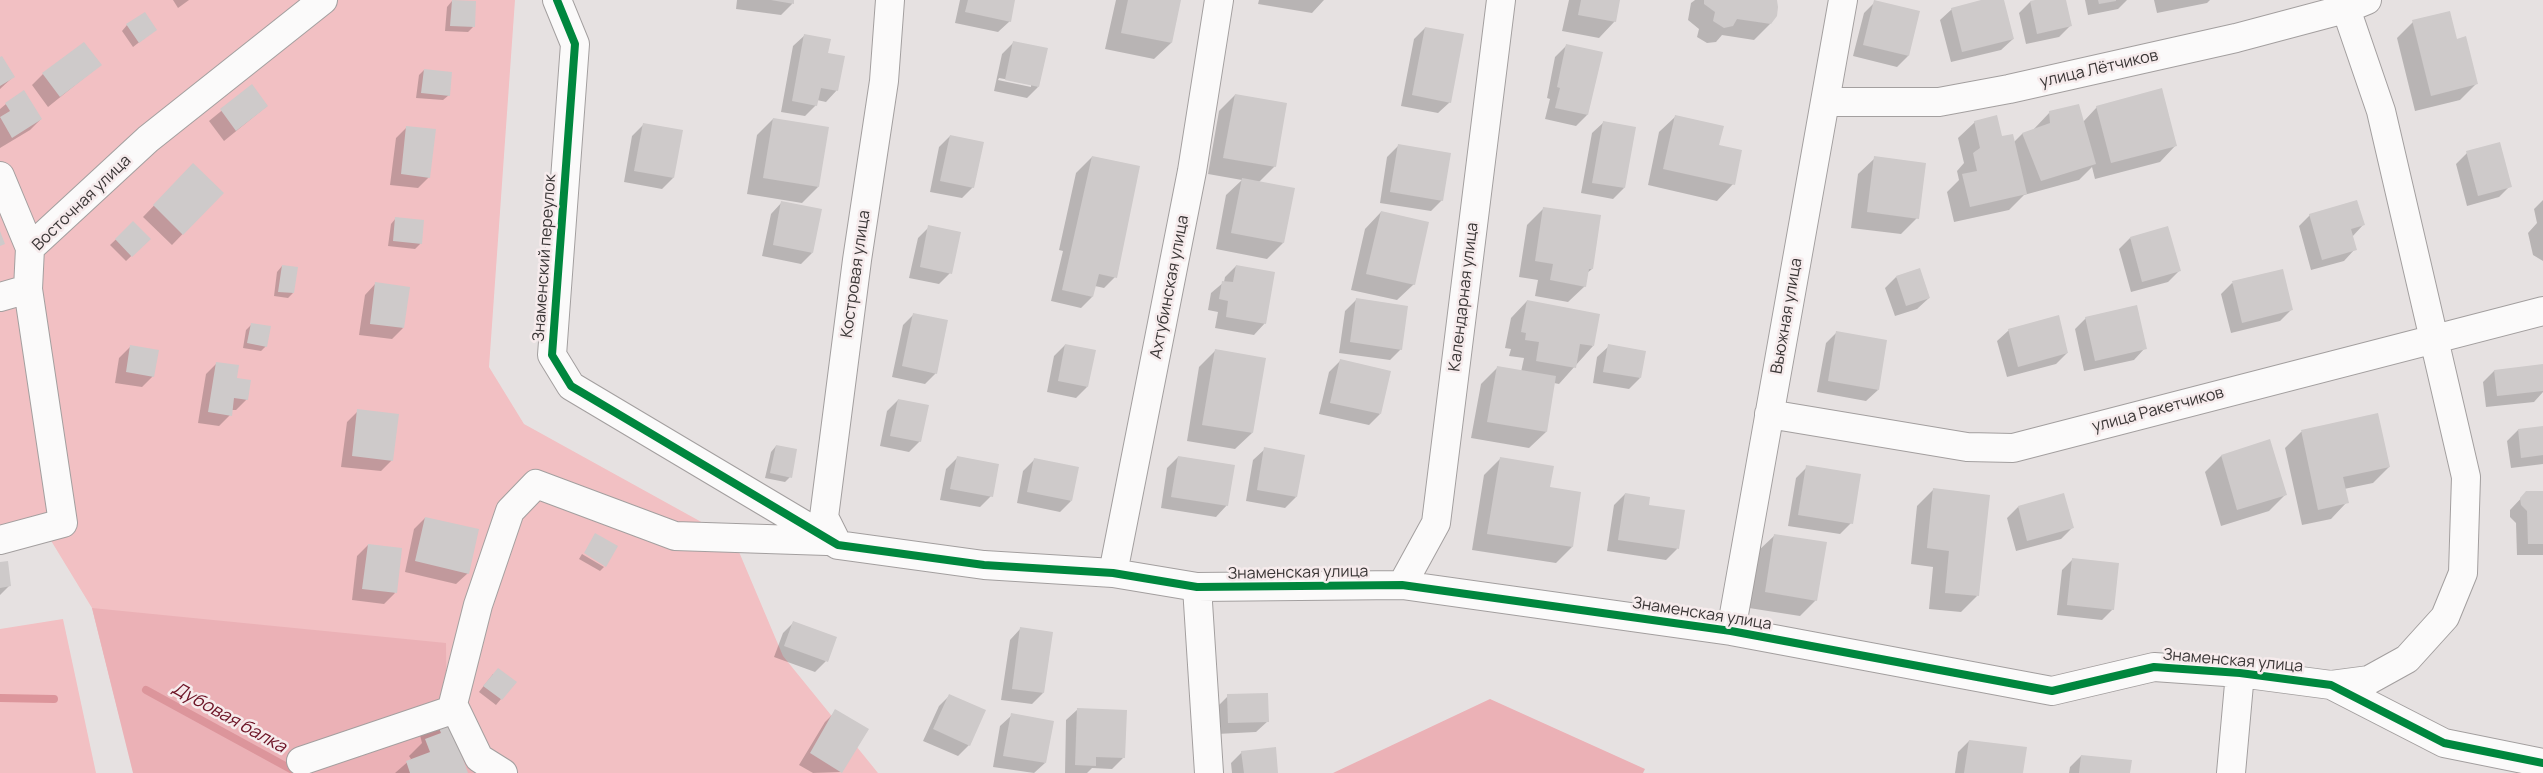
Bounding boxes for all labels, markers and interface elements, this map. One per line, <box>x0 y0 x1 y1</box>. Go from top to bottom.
street label: улица Лётчиков <box>2038 46 2160 92</box>
street label: Восточная улица <box>29 151 135 255</box>
street label: Знаменский переулок <box>530 174 560 342</box>
street label: Костровая улица <box>838 209 874 339</box>
street label: Ахтубинская улица <box>1147 214 1193 360</box>
street label: Календарная улица <box>1445 221 1483 373</box>
street label: Вьюжная улица <box>1767 257 1807 375</box>
street label: улица Ракетчиков <box>2090 383 2226 437</box>
street label: Знаменская улица <box>1228 562 1368 584</box>
street label: Знаменская улица <box>1631 594 1773 634</box>
street label: Знаменская улица <box>2162 645 2304 677</box>
water label: Дубовая балка <box>168 678 290 758</box>

